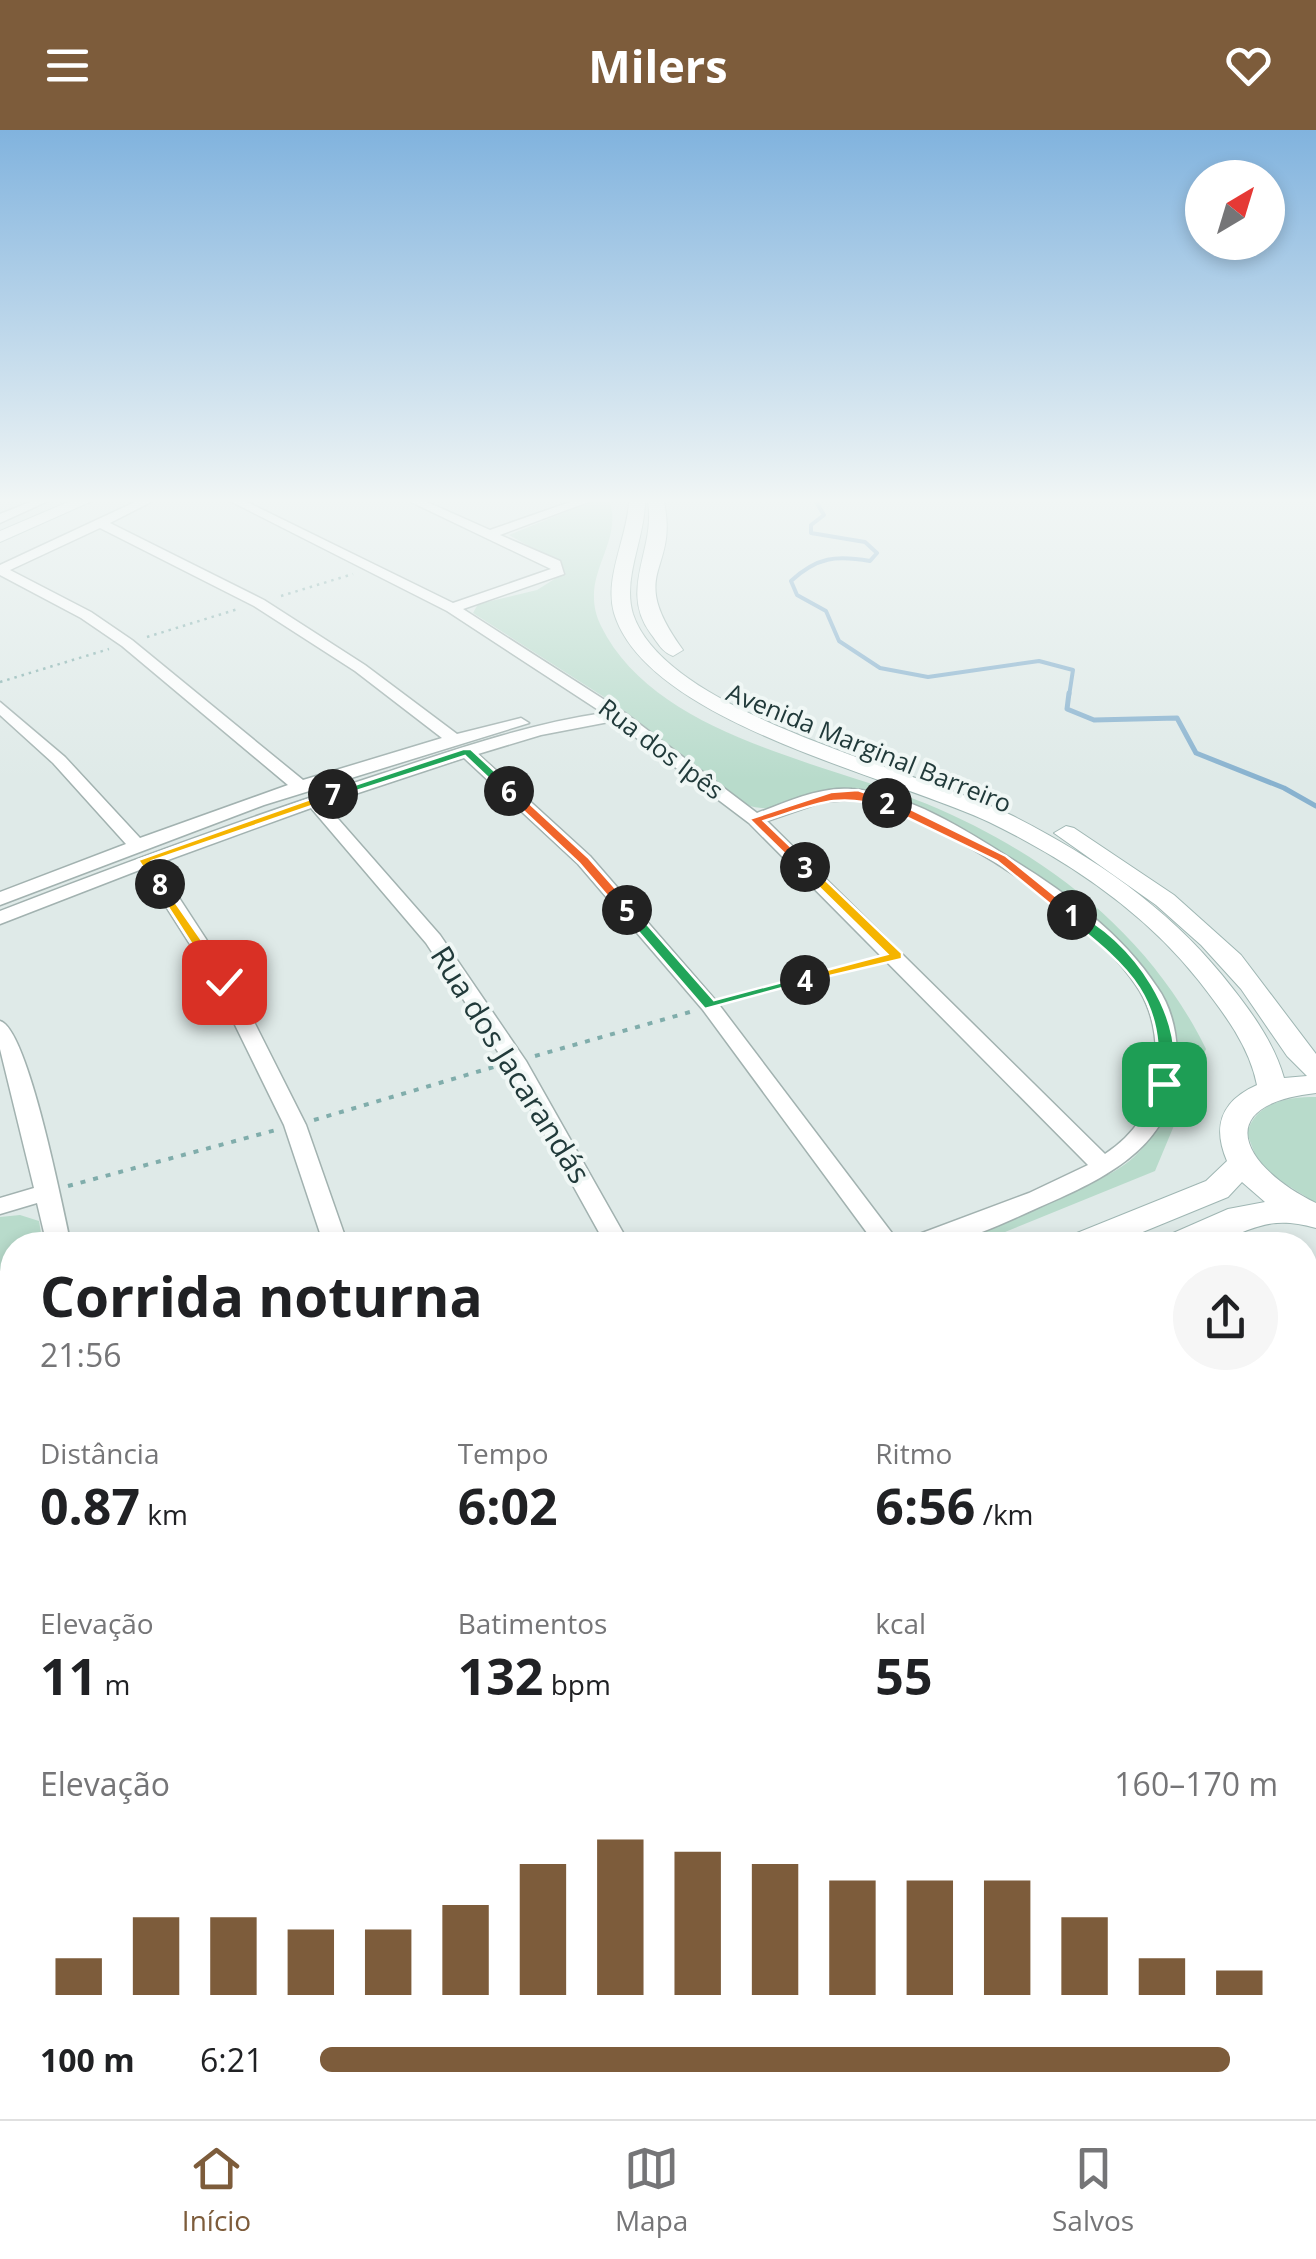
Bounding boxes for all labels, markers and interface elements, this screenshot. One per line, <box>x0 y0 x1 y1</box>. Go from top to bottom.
text: Milers <box>588 35 728 96</box>
icon: menu <box>40 38 95 93</box>
icon: heart <box>1221 38 1276 93</box>
north arrow <box>1185 160 1285 260</box>
map controls <box>1185 160 1285 260</box>
street label: Avenida Marginal Barreiro <box>722 674 1017 820</box>
street label: Rua dos Ipês <box>592 690 731 806</box>
pin: 6 <box>484 766 534 816</box>
pin: 7 <box>308 769 358 819</box>
text: 6 <box>501 772 517 810</box>
text: 7 <box>325 775 341 813</box>
pin: 2 <box>862 778 912 828</box>
text: 2 <box>879 784 895 822</box>
pin: 3 <box>780 842 830 892</box>
text: 3 <box>797 848 813 886</box>
pin: 8 <box>135 859 185 909</box>
text: 8 <box>152 865 168 903</box>
pin: 5 <box>602 885 652 935</box>
pin: 1 <box>1047 890 1097 940</box>
text: 5 <box>619 891 635 929</box>
text: 1 <box>1064 896 1080 934</box>
street label: Rua dos Jacarandás <box>422 938 601 1191</box>
pin <box>182 940 267 1025</box>
icon: check <box>197 955 252 1010</box>
pin: 4 <box>780 955 830 1005</box>
text: 4 <box>797 961 813 999</box>
pin <box>1122 1042 1207 1127</box>
icon: arrive <box>1137 1057 1192 1112</box>
text: Corrida noturna <box>40 1258 483 1333</box>
button: share <box>1173 1265 1278 1370</box>
text: 21:56 <box>40 1333 122 1376</box>
text: Distância <box>40 1434 159 1472</box>
text: Tempo <box>458 1434 549 1472</box>
text: Ritmo <box>875 1434 952 1472</box>
text: 0.87 <box>40 1472 140 1540</box>
text: 6:02 <box>458 1472 558 1540</box>
text: 6:56 <box>875 1472 975 1540</box>
text: km <box>140 1495 188 1533</box>
text: /km <box>975 1495 1034 1533</box>
text: Elevação <box>40 1604 154 1642</box>
text: Batimentos <box>458 1604 607 1642</box>
text: kcal <box>875 1604 926 1642</box>
text: 11 <box>40 1642 97 1710</box>
text: 132 <box>458 1642 543 1710</box>
text: 55 <box>875 1642 933 1710</box>
text: m <box>97 1665 130 1703</box>
text: bpm <box>543 1665 611 1703</box>
text: Elevação <box>40 1762 170 1805</box>
text: 160–170 m <box>1114 1762 1278 1805</box>
text: 100 m <box>40 2038 135 2081</box>
text: 6:21 <box>200 2038 263 2081</box>
tab: Início <box>182 2141 251 2239</box>
tab: Mapa <box>615 2141 688 2239</box>
tab: Salvos <box>1052 2141 1134 2239</box>

